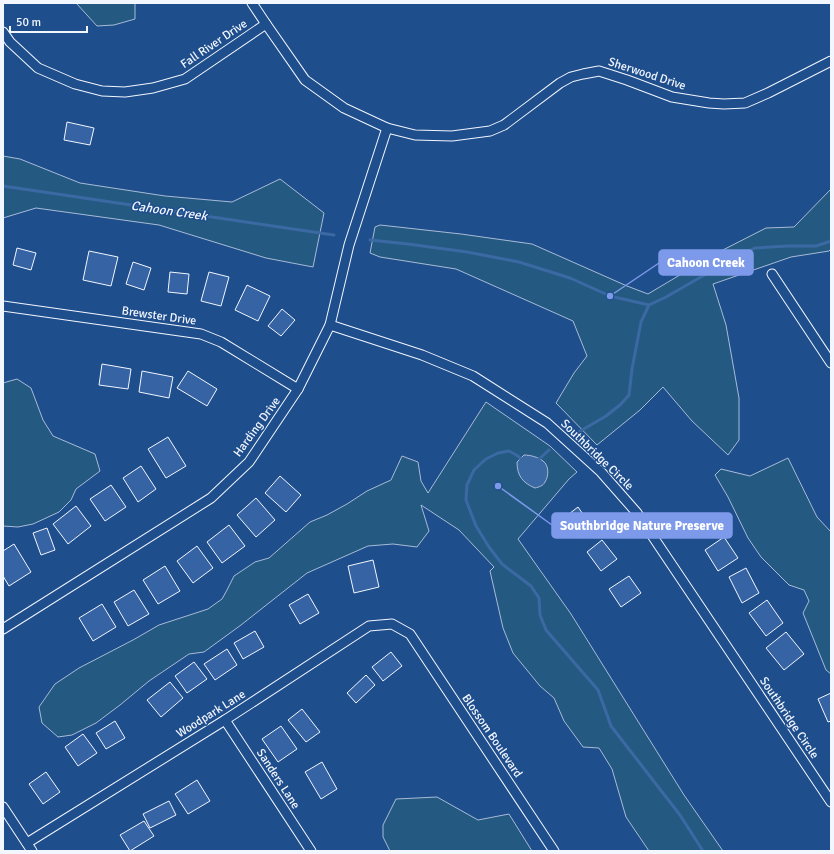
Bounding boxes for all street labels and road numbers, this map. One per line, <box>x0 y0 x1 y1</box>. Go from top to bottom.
street label: Fall River Drive <box>178 16 250 72</box>
street label: Sherwood Drive <box>606 54 688 94</box>
street label: Brewster Drive <box>121 303 197 329</box>
street label: Harding Drive <box>230 394 284 460</box>
street label: Southbridge Circle <box>557 416 637 494</box>
street label: Southbridge Circle <box>756 674 822 762</box>
street label: Woodpark Lane <box>174 687 248 741</box>
street label: Blossom Boulevard <box>459 691 525 781</box>
street label: Sanders Lane <box>253 746 303 812</box>

